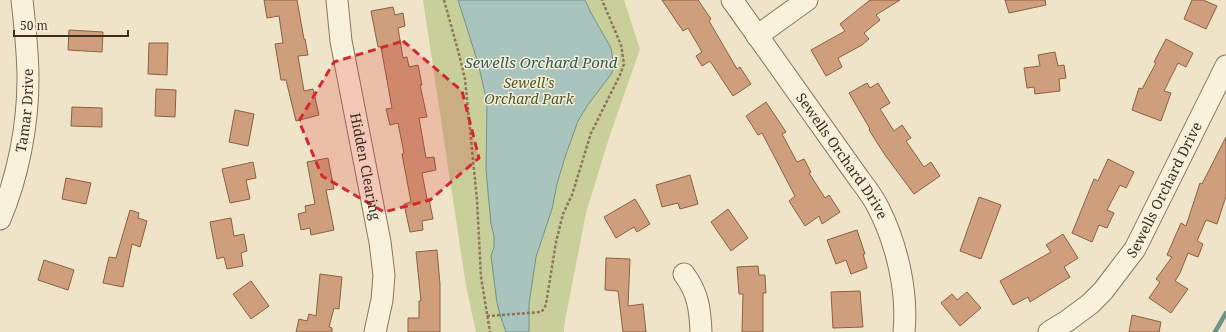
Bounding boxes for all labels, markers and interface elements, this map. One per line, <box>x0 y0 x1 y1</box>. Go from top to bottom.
scale bar <box>14 12 128 38</box>
text: 50 m <box>20 17 48 34</box>
water label: Sewells Orchard Pond <box>465 52 618 72</box>
street label: Tamar Drive <box>11 68 37 154</box>
park label: Sewell's Orchard Park <box>484 73 575 108</box>
street label: Sewells Orchard Drive <box>792 89 892 222</box>
street label: Hidden Clearing <box>346 111 386 222</box>
street label: Sewells Orchard Drive <box>1122 118 1206 261</box>

